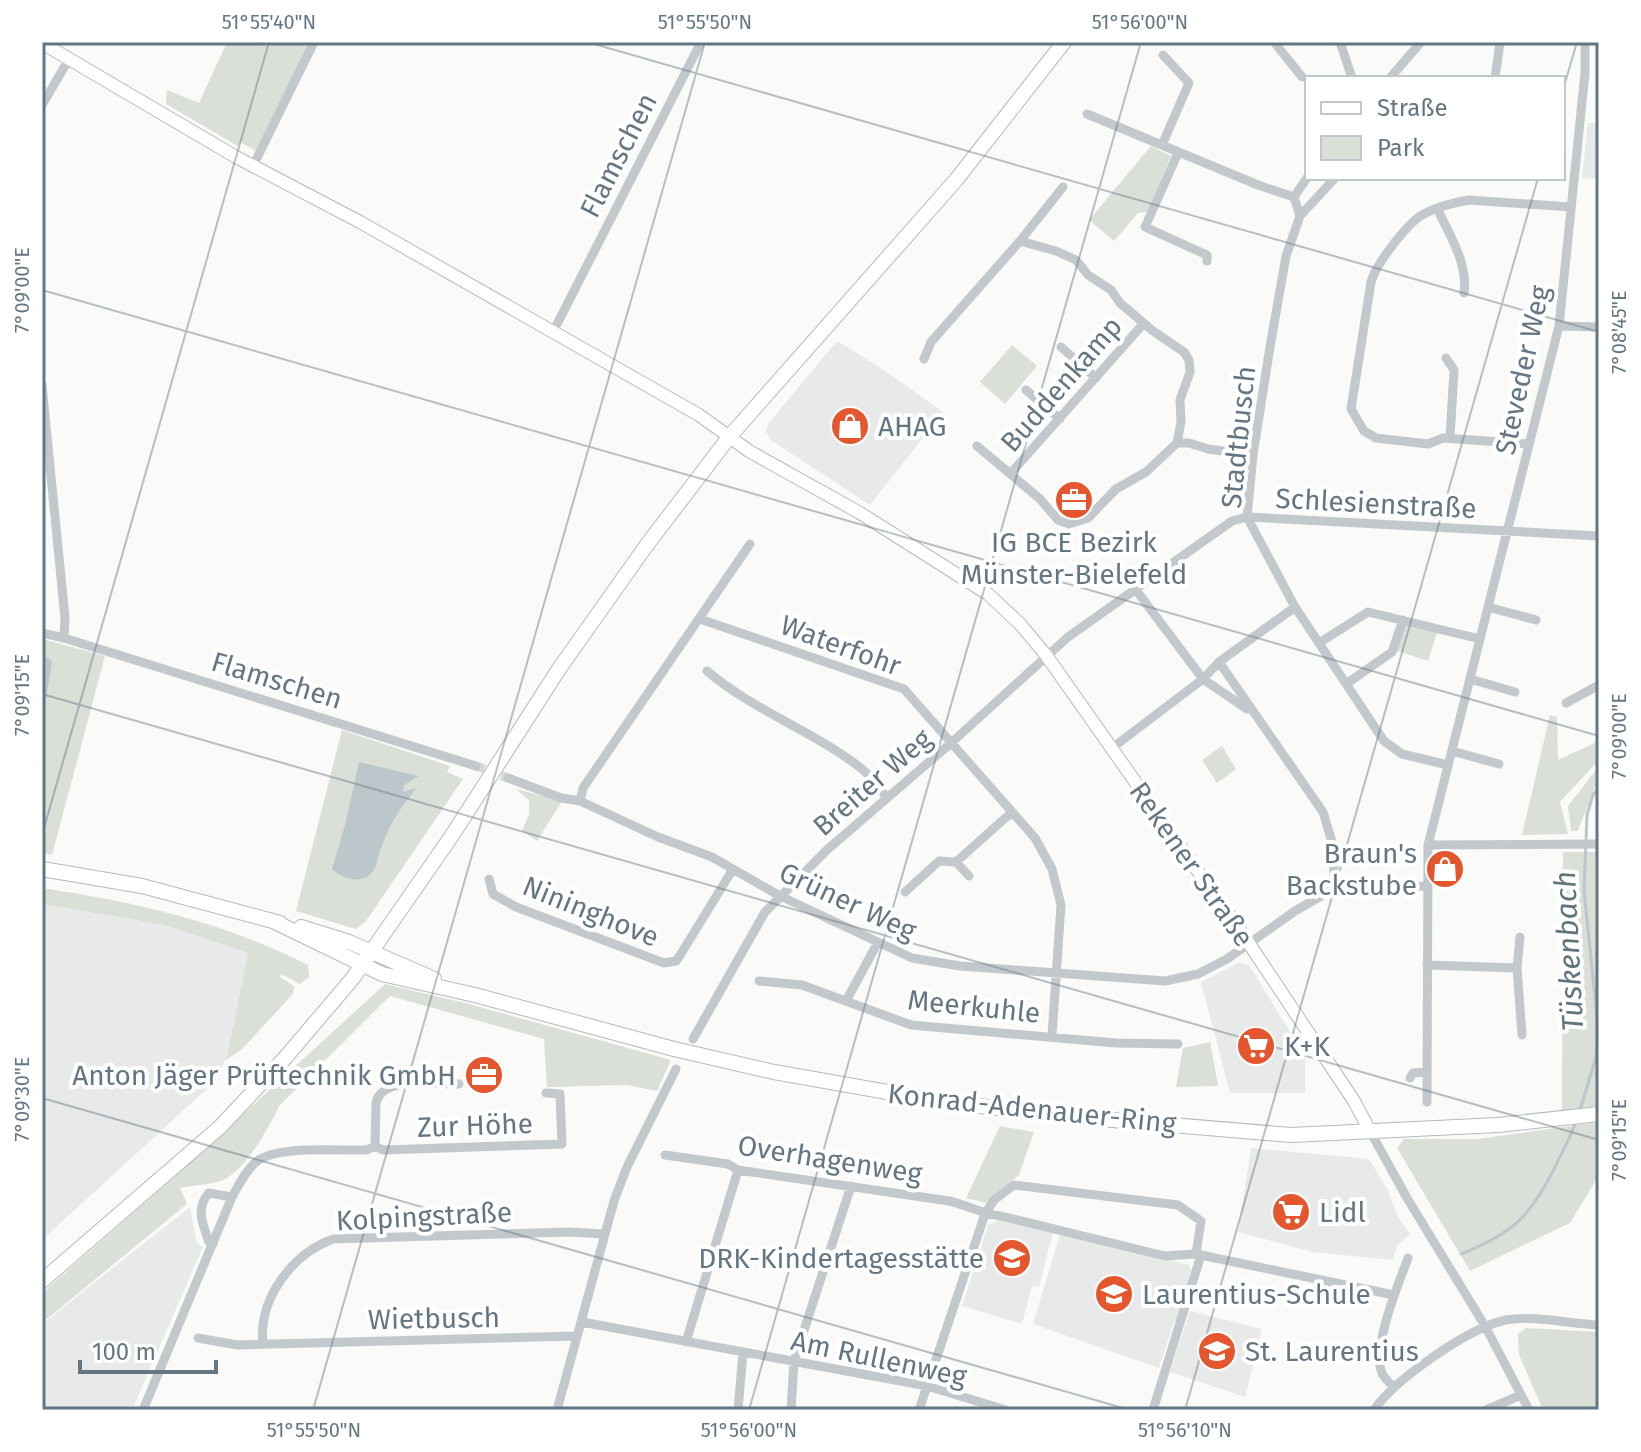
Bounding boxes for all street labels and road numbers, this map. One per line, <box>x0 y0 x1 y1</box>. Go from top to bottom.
street label: Flamschen <box>573 87 664 223</box>
street label: Steveder Weg <box>1488 282 1557 458</box>
street label: Buddenkamp <box>994 310 1129 459</box>
street label: Stadtbusch <box>1215 364 1262 510</box>
street label: Schlesienstraße <box>1275 482 1477 525</box>
street label: Waterfohr <box>776 608 906 683</box>
street label: Flamschen <box>207 645 346 716</box>
street label: Breiter Weg <box>806 722 939 843</box>
street label: Rekener Straße <box>1123 776 1261 953</box>
street label: Grüner Weg <box>774 855 922 948</box>
street label: Nininghove <box>518 869 664 954</box>
street label: Meerkuhle <box>906 983 1042 1030</box>
street label: Konrad-Adenauer-Ring <box>886 1077 1178 1140</box>
street label: Zur Höhe <box>417 1107 533 1144</box>
street label: Overhagenweg <box>735 1129 925 1190</box>
street label: Kolpingstraße <box>335 1195 513 1238</box>
street label: Wietbusch <box>368 1301 500 1336</box>
street label: Am Rullenweg <box>788 1324 970 1393</box>

